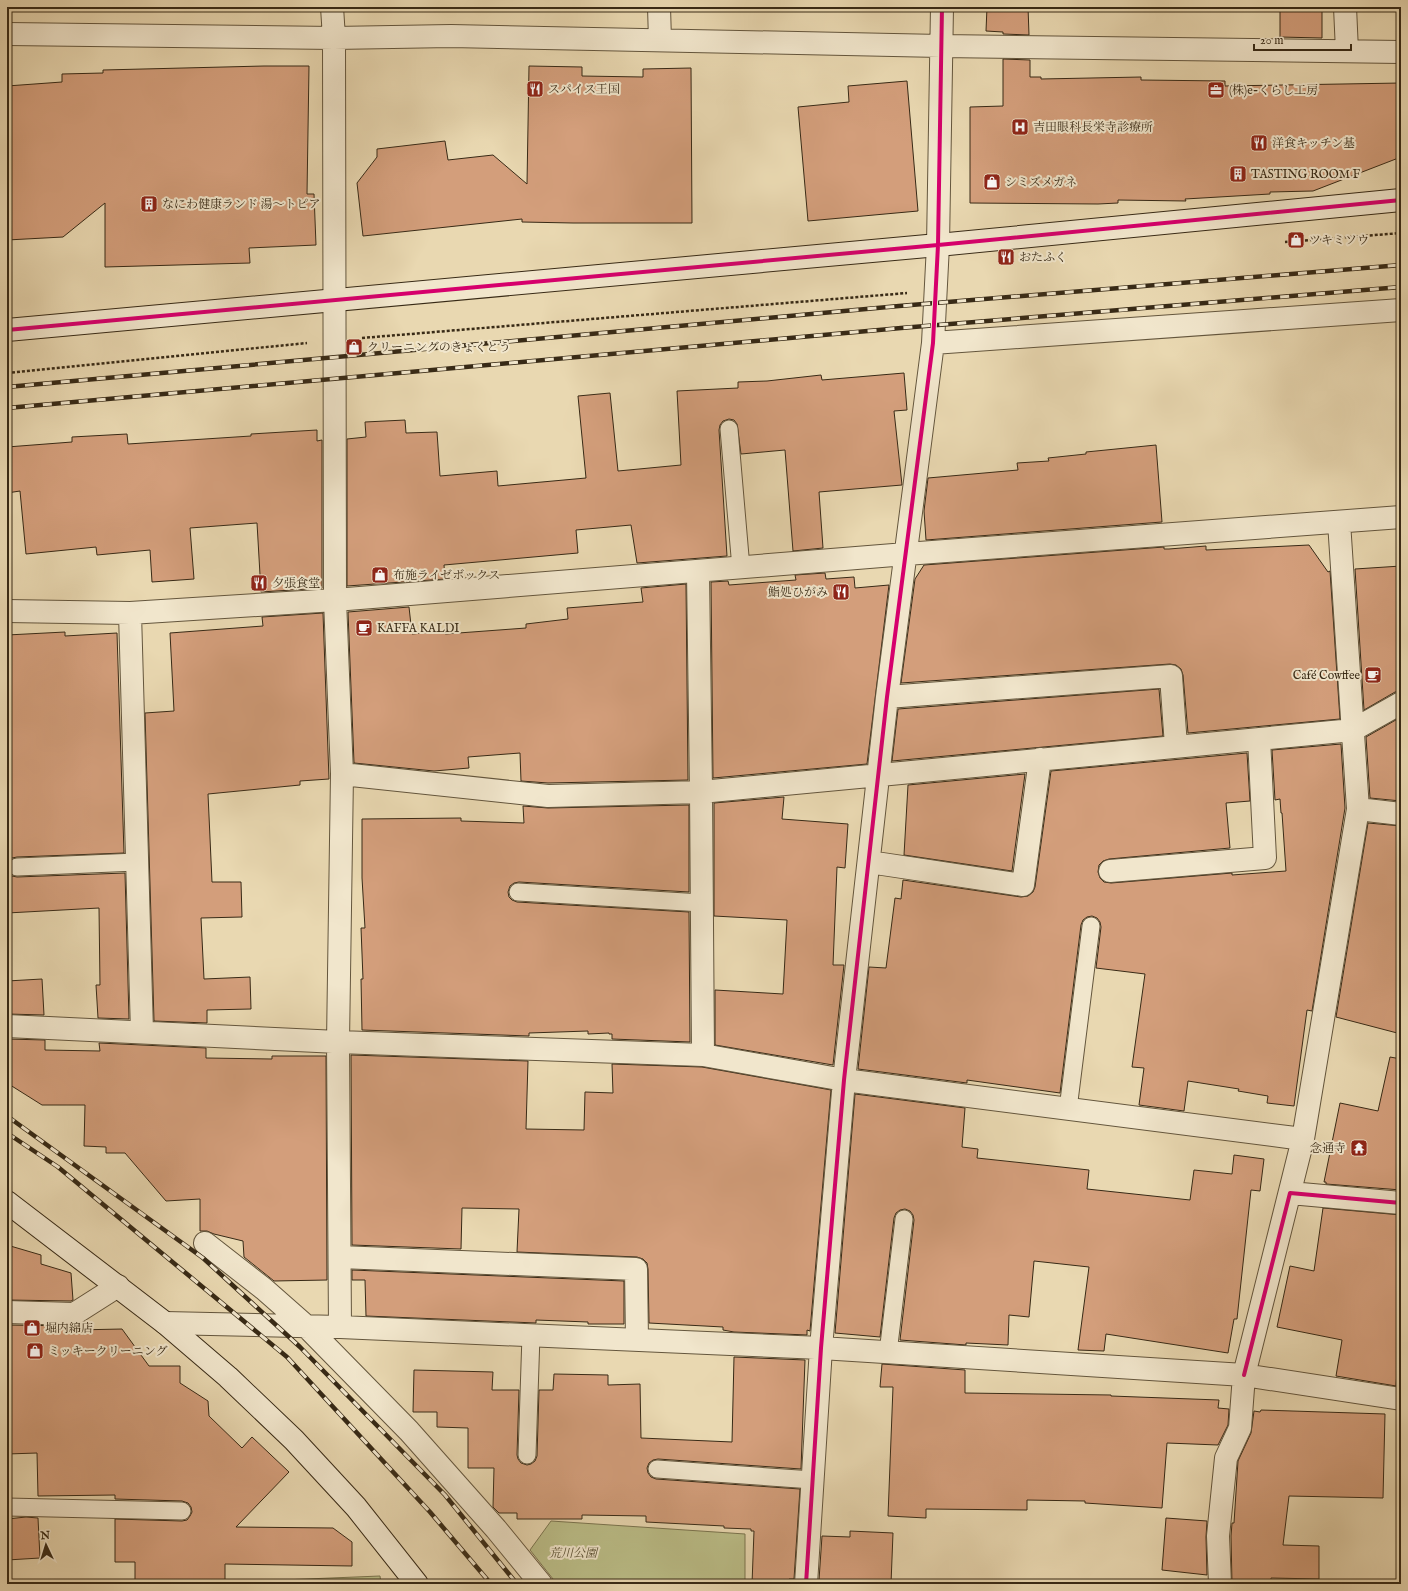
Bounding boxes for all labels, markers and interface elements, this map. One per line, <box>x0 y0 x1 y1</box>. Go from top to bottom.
scale bar <box>1254 26 1351 52</box>
text: 20 m <box>1260 33 1283 48</box>
restaurant icon: スパイス王国 <box>525 79 545 99</box>
office icon: (株)e-くらし工房 <box>1206 80 1226 100</box>
place label: スパイス王国 <box>548 82 620 97</box>
place label: (株)e-くらし工房 <box>1229 83 1318 98</box>
hospital icon: 吉田眼科長栄寺診療所 <box>1010 117 1030 137</box>
place label: 吉田眼科長栄寺診療所 <box>1033 120 1153 135</box>
restaurant icon: 洋食キッチン基 <box>1249 133 1269 153</box>
place label: 洋食キッチン基 <box>1272 136 1355 151</box>
building icon: TASTING ROOM F <box>1228 164 1248 184</box>
place label: TASTING ROOM F <box>1251 167 1361 182</box>
shop icon: シミズメガネ <box>982 172 1002 192</box>
place label: シミズメガネ <box>1005 175 1077 190</box>
building icon: なにわ健康ランド 湯～トピア <box>139 194 159 214</box>
place label: なにわ健康ランド 湯～トピア <box>162 197 321 212</box>
shop icon: ツキミソウ <box>1286 230 1306 250</box>
place label: ツキミソウ <box>1309 233 1369 248</box>
restaurant icon: おたふく <box>996 247 1016 267</box>
place label: おたふく <box>1019 250 1067 265</box>
shop icon: クリーニングのきょくとう <box>344 337 364 357</box>
place label: クリーニングのきょくとう <box>367 340 511 355</box>
shop icon: 布施ライゼボックス <box>370 565 390 585</box>
place label: 布施ライゼボックス <box>393 568 500 583</box>
restaurant icon: 夕張食堂 <box>249 573 269 593</box>
place label: 夕張食堂 <box>272 576 320 591</box>
restaurant icon: 鮨処ひがみ <box>831 582 851 602</box>
place label: 鮨処ひがみ <box>768 585 828 600</box>
cafe icon: KAFFA KALDI <box>354 618 374 638</box>
place label: KAFFA KALDI <box>377 621 459 636</box>
cafe icon: Café Cowffee <box>1363 665 1383 685</box>
place label: Café Cowffee <box>1293 668 1360 683</box>
temple icon: 念通寺 <box>1349 1138 1369 1158</box>
place label: 念通寺 <box>1310 1141 1346 1156</box>
shop icon: 堀内綿店 <box>22 1318 42 1338</box>
place label: 堀内綿店 <box>45 1321 93 1336</box>
shop icon: ミッキークリーニング <box>25 1341 45 1361</box>
place label: ミッキークリーニング <box>48 1344 168 1359</box>
north arrow <box>26 1525 66 1565</box>
text: N <box>39 1529 51 1543</box>
park label: 荒川公園 <box>549 1546 599 1561</box>

